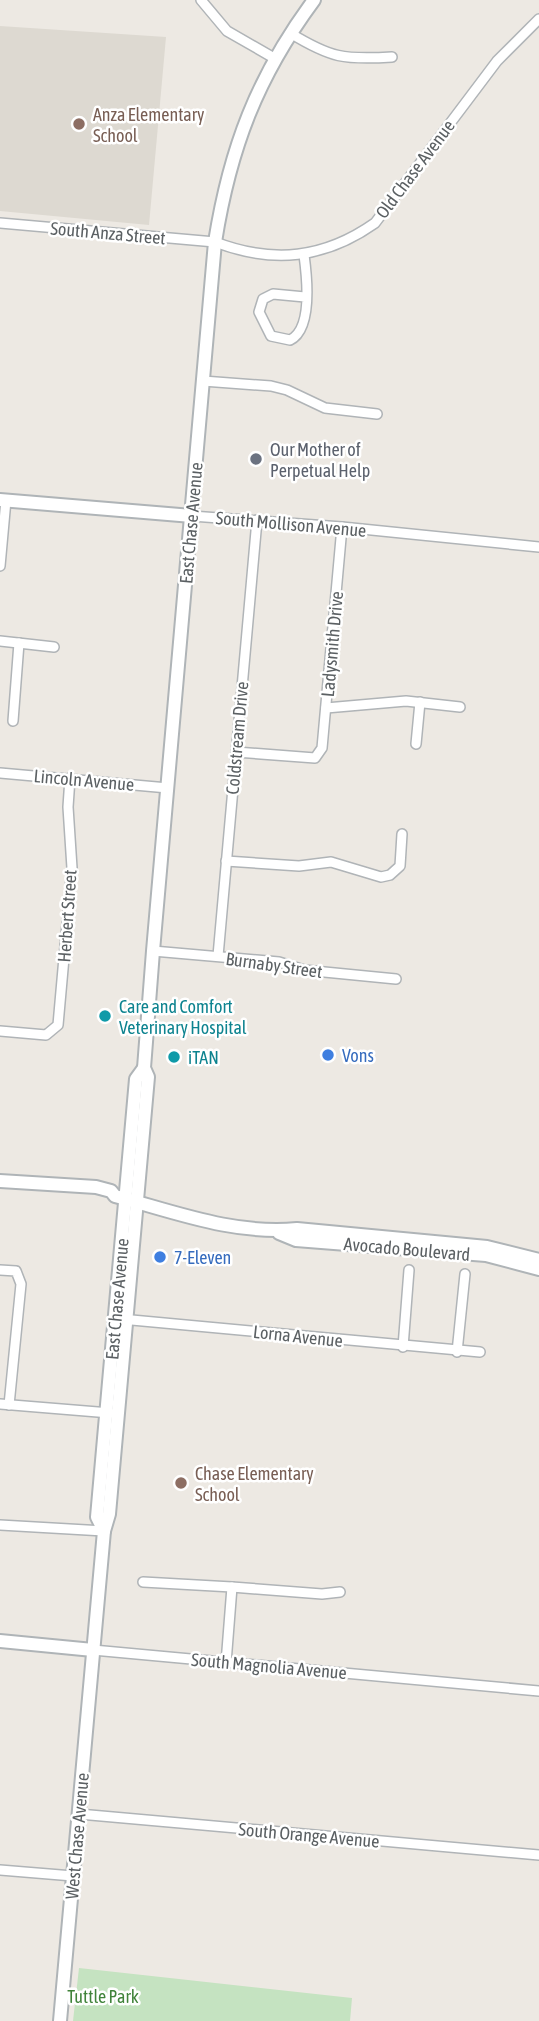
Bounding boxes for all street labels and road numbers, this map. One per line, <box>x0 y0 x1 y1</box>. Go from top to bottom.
street label: Old Chase Avenue <box>371 116 459 222</box>
street label: South Anza Street <box>50 218 166 248</box>
street label: East Chase Avenue <box>175 461 207 585</box>
street label: South Mollison Avenue <box>215 507 367 541</box>
street label: Ladysmith Drive <box>317 590 347 698</box>
street label: Coldstream Drive <box>222 681 252 795</box>
street label: Lincoln Avenue <box>33 765 135 795</box>
street label: Herbert Street <box>53 869 81 963</box>
street label: Burnaby Street <box>224 948 324 982</box>
street label: Avocado Boulevard <box>343 1233 471 1265</box>
street label: East Chase Avenue <box>101 1237 133 1361</box>
street label: Lorna Avenue <box>252 1321 344 1351</box>
street label: South Magnolia Avenue <box>190 1649 348 1683</box>
street label: West Chase Avenue <box>61 1772 93 1900</box>
street label: South Orange Avenue <box>238 1818 380 1852</box>

